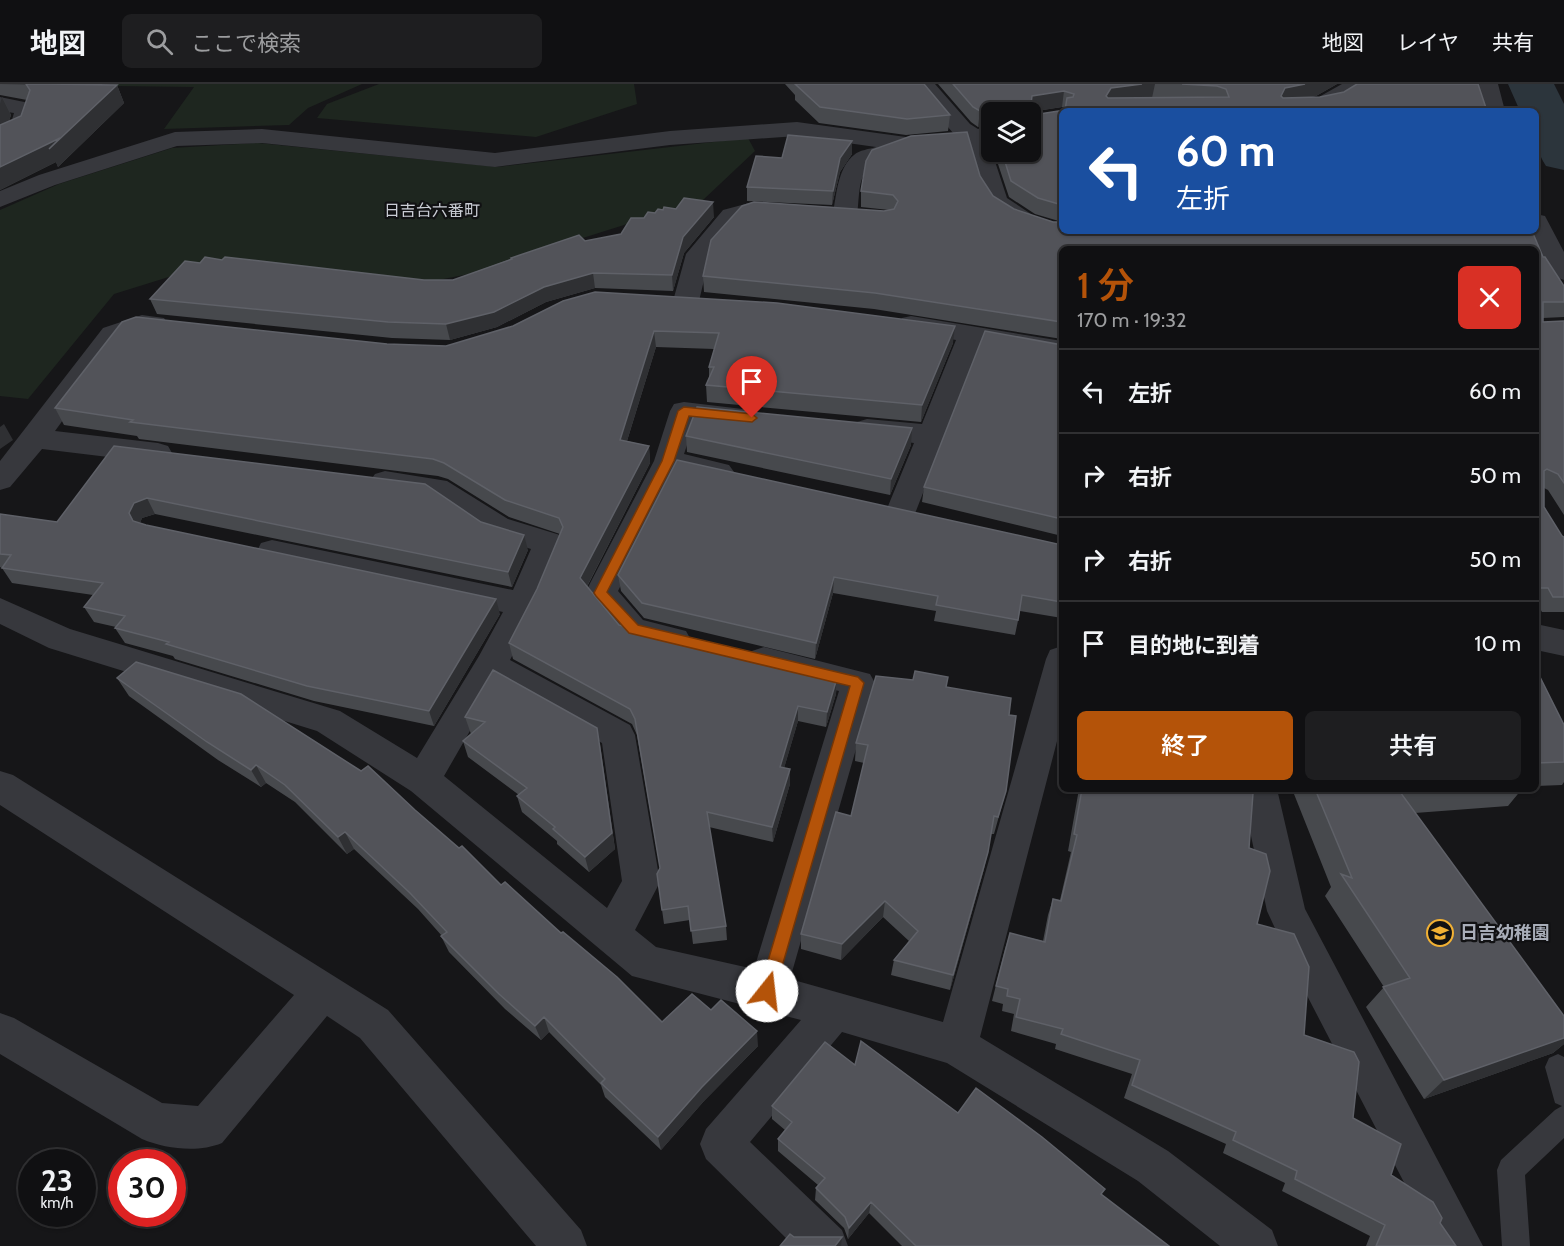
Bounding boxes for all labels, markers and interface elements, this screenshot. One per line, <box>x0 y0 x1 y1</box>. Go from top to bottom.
search box <box>122 14 542 68</box>
icon: search <box>143 25 176 58</box>
text: 地図 <box>30 26 86 60</box>
text: ここで検索 <box>191 30 301 57</box>
text: 地図 <box>1322 30 1364 55</box>
text: レイヤ <box>1397 30 1459 55</box>
text: 共有 <box>1492 30 1534 55</box>
map controls <box>981 102 1041 162</box>
button: layers <box>981 102 1041 162</box>
text: 60 m <box>1176 125 1275 177</box>
icon: left <box>1077 132 1155 210</box>
text: 左折 <box>1176 182 1230 215</box>
district label: 日吉台六番町 <box>384 201 480 220</box>
text: 1 分 <box>1077 263 1134 307</box>
button: close <box>1458 266 1521 329</box>
text: 170 m · 19:32 <box>1077 308 1187 332</box>
pin <box>726 356 777 418</box>
icon: arrive <box>735 365 768 398</box>
icon: left <box>1077 375 1110 408</box>
text: 60 m <box>1469 378 1521 405</box>
text: 左折 <box>1128 380 1172 407</box>
icon: right <box>1077 459 1110 492</box>
text: 50 m <box>1469 462 1521 489</box>
text: 右折 <box>1128 464 1172 491</box>
icon: right <box>1077 543 1110 576</box>
text: 50 m <box>1469 546 1521 573</box>
text: 右折 <box>1128 548 1172 575</box>
icon: arrive <box>1077 627 1110 660</box>
text: 10 m <box>1474 630 1521 657</box>
text: 目的地に到着 <box>1128 632 1260 659</box>
button: 終了 <box>1077 711 1293 780</box>
button: 共有 <box>1305 711 1521 780</box>
school or university icon: 日吉幼稚園 <box>1425 918 1455 948</box>
place label: 日吉幼稚園 <box>1460 922 1550 944</box>
position arrow <box>735 959 799 1023</box>
speed limit sign: 30 <box>108 1149 186 1227</box>
text: 23 <box>41 1162 73 1199</box>
text: km/h <box>41 1194 73 1212</box>

